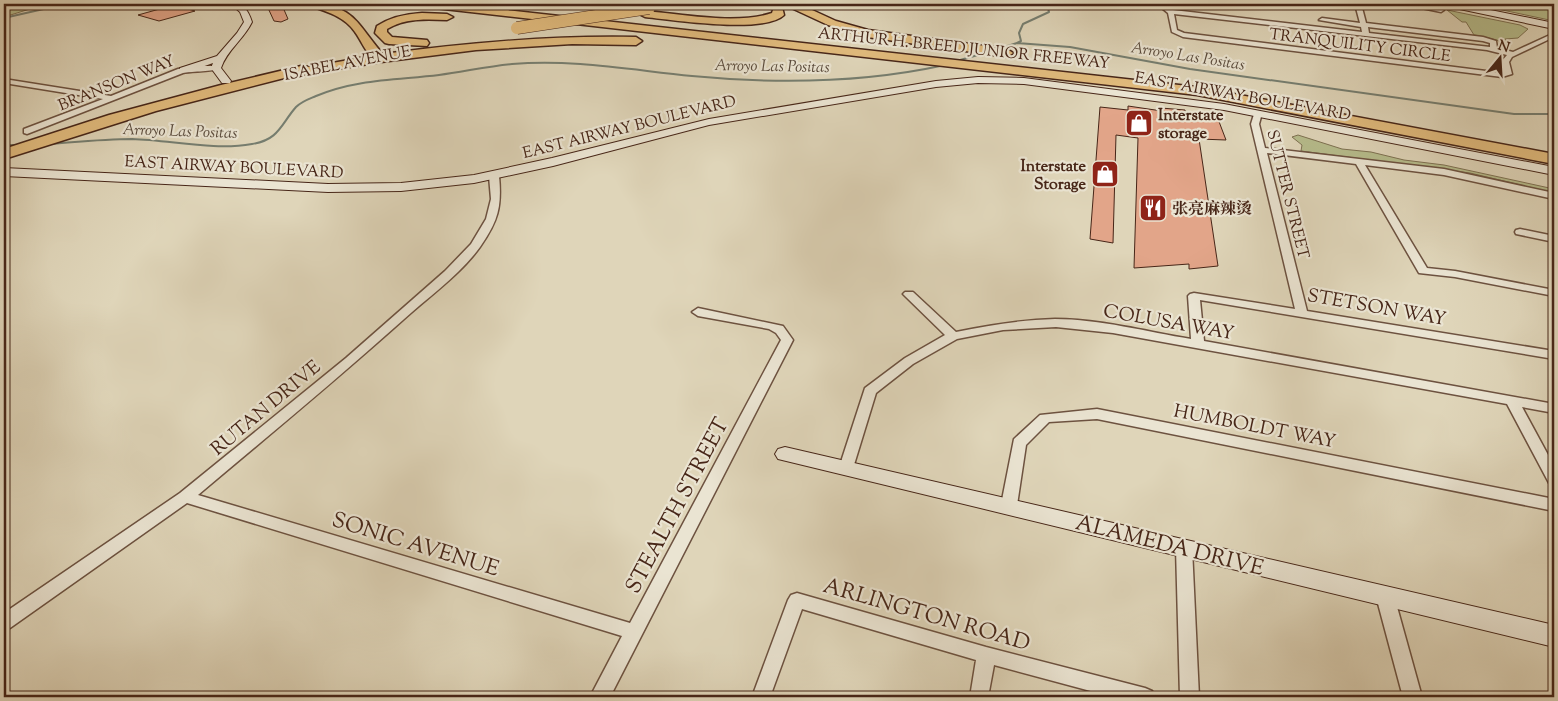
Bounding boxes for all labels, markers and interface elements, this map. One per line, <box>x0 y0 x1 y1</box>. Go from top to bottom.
street label: ARTHUR H. BREED JUNIOR FREEWAY <box>817 23 1111 76</box>
street label: TRANQUILITY CIRCLE <box>1268 24 1452 69</box>
north arrow <box>1476 32 1526 82</box>
text: N <box>1495 36 1512 59</box>
water label: Arroyo Las Positas <box>1129 37 1246 78</box>
street label: ISABEL AVENUE <box>282 41 413 88</box>
street label: BRANSON WAY <box>55 50 179 118</box>
water label: Arroyo Las Positas <box>714 55 830 80</box>
street label: EAST AIRWAY BOULEVARD <box>1133 67 1352 128</box>
street label: EAST AIRWAY BOULEVARD <box>520 91 739 166</box>
place label: Interstate storage <box>1158 105 1224 146</box>
shop icon: Interstate storage <box>1124 108 1154 138</box>
water label: Arroyo Las Positas <box>122 119 238 146</box>
street label: SUTTER STREET <box>1259 128 1314 262</box>
street label: EAST AIRWAY BOULEVARD <box>124 151 344 186</box>
place label: Interstate Storage <box>1021 156 1087 197</box>
shop icon: Interstate Storage <box>1090 159 1120 189</box>
restaurant icon: 张亮麻辣烫 <box>1138 193 1168 223</box>
place label: 张亮麻辣烫 <box>1172 199 1252 222</box>
street label: STETSON WAY <box>1305 283 1449 334</box>
street label: COLUSA WAY <box>1101 299 1237 348</box>
street label: RUTAN DRIVE <box>206 355 328 463</box>
street label: HUMBOLDT WAY <box>1171 398 1338 457</box>
street label: STEALTH STREET <box>619 412 739 600</box>
street label: SONIC AVENUE <box>328 505 503 587</box>
street label: ALAMEDA DRIVE <box>1072 508 1267 586</box>
street label: ARLINGTON ROAD <box>819 571 1033 661</box>

